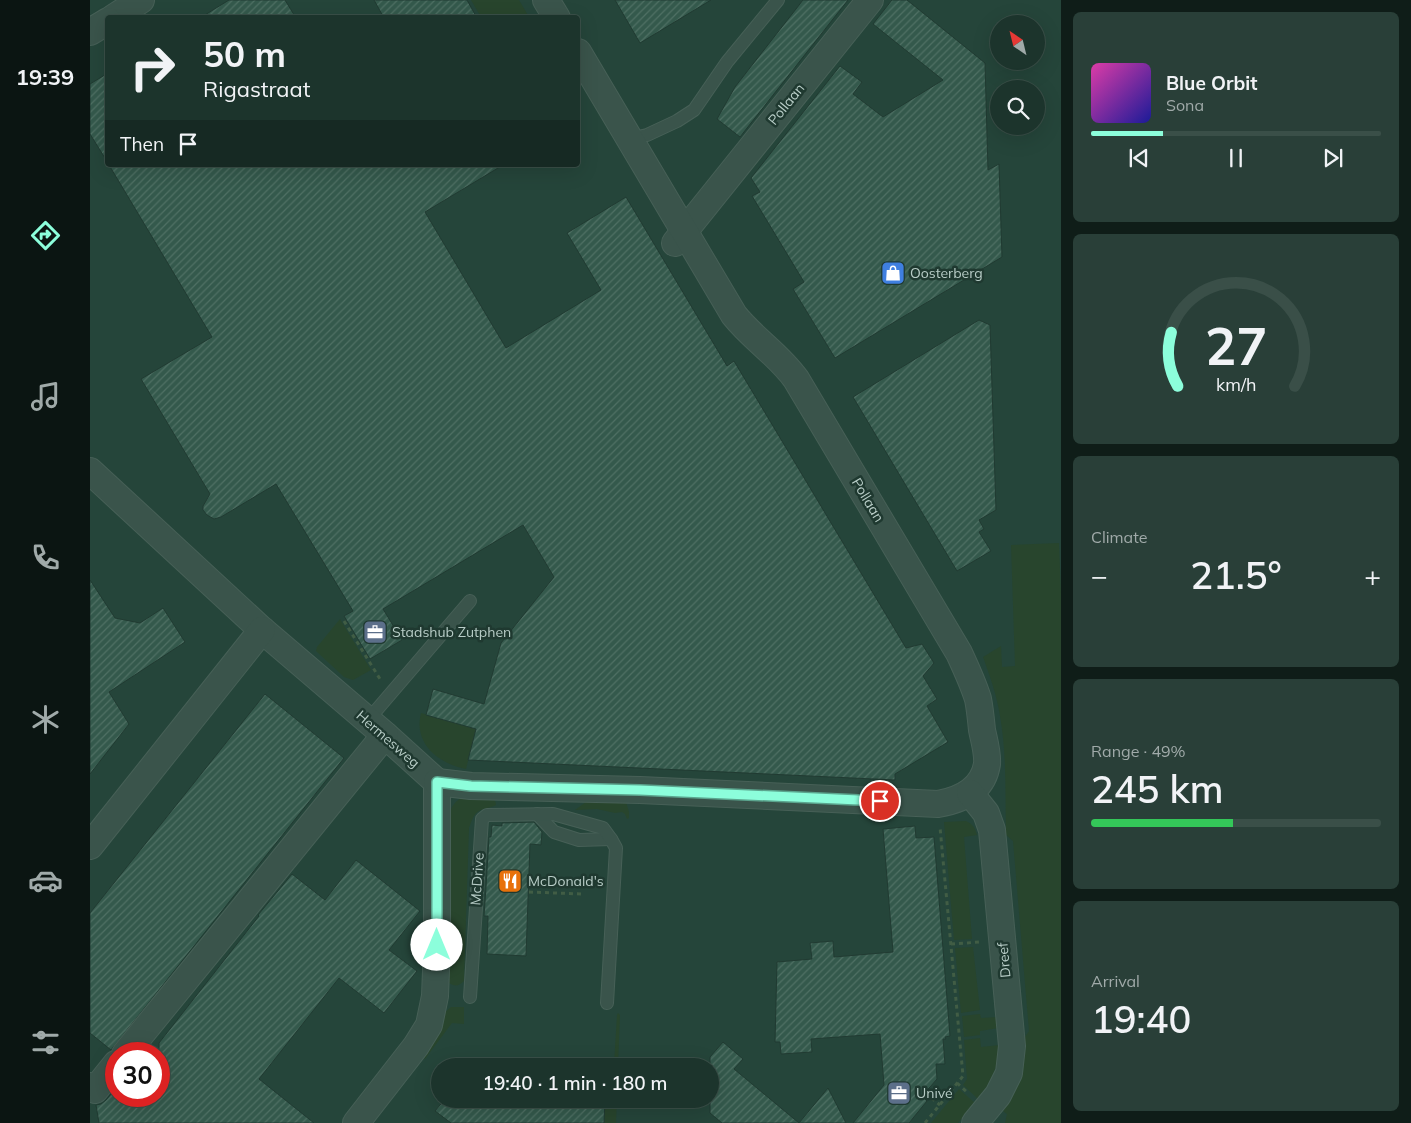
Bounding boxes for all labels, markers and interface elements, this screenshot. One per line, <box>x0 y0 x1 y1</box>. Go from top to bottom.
north arrow <box>990 15 1045 70</box>
map controls <box>990 15 1045 135</box>
text: 50 m <box>203 32 286 76</box>
icon: right <box>120 35 185 100</box>
text: 19:39 <box>16 63 74 91</box>
text: Blue Orbit <box>1166 71 1257 95</box>
text: Rigastraat <box>203 75 310 103</box>
street label: Pollaan <box>764 80 808 128</box>
button: search <box>990 80 1045 135</box>
text: Sona <box>1166 95 1204 115</box>
icon: arrive <box>174 130 202 158</box>
text: Then <box>120 132 164 156</box>
icon: previous <box>1125 144 1153 172</box>
icon: pause <box>1222 144 1250 172</box>
icon: next <box>1319 144 1347 172</box>
icon: directions <box>28 218 63 253</box>
shop icon: Oosterberg <box>880 260 906 286</box>
place label: Oosterberg <box>910 264 983 282</box>
text: 27 <box>1205 313 1267 378</box>
text: km/h <box>1216 373 1256 395</box>
icon: music <box>28 379 63 414</box>
street label: Pollaan <box>848 475 888 525</box>
text: Climate <box>1091 527 1147 547</box>
icon: phone <box>28 540 63 575</box>
text: 21.5° <box>1190 551 1282 599</box>
text: − <box>1091 558 1108 593</box>
text: + <box>1364 558 1381 593</box>
office icon: Stadshub Zutphen <box>362 619 388 645</box>
place label: Stadshub Zutphen <box>392 623 511 641</box>
icon: climate <box>28 702 63 737</box>
street label: Hermesweg <box>353 707 423 771</box>
text: Range · 49% <box>1091 741 1186 761</box>
text: 245 km <box>1091 765 1224 813</box>
pin <box>859 780 901 822</box>
icon: arrive <box>866 787 894 815</box>
street label: McDrive <box>466 852 488 906</box>
icon: car <box>28 863 63 898</box>
restaurant icon: McDonald's <box>497 868 523 894</box>
place label: McDonald's <box>528 872 604 890</box>
position arrow <box>410 918 462 970</box>
street label: Dreef <box>993 941 1015 978</box>
text: Arrival <box>1091 971 1140 991</box>
text: 19:40 <box>1091 995 1191 1043</box>
icon: filters <box>28 1025 63 1060</box>
speed limit sign: 30 <box>105 1042 170 1107</box>
text: 19:40 · 1 min · 180 m <box>482 1071 668 1095</box>
office icon: Univé <box>886 1080 912 1106</box>
place label: Univé <box>916 1084 953 1102</box>

